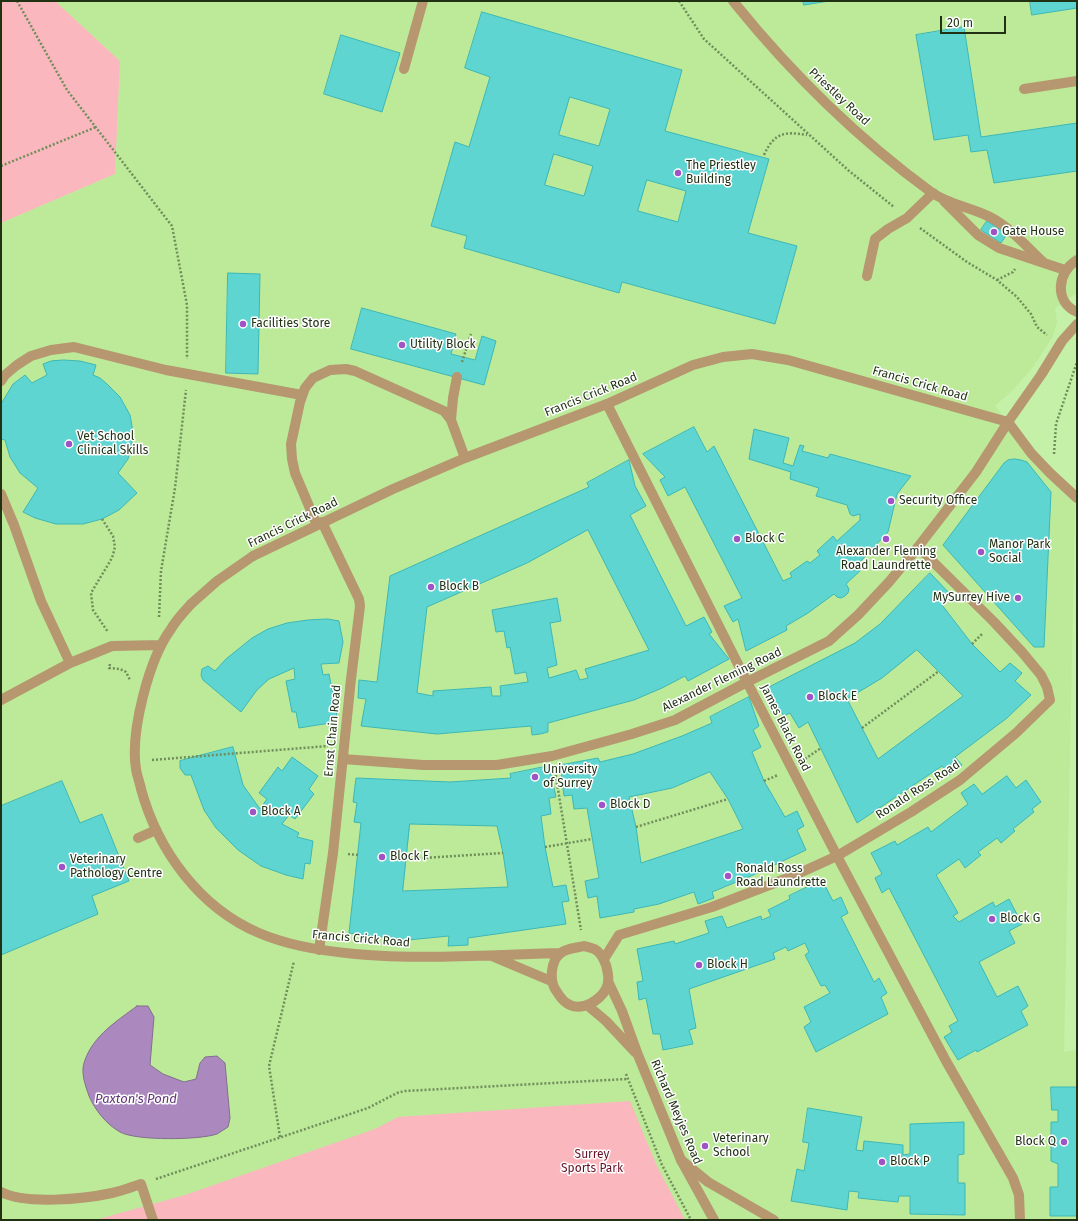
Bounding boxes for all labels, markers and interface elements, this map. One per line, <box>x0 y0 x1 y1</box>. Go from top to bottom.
scale bar <box>942 8 1008 34</box>
text: 20 m <box>947 16 973 30</box>
street label: Priestley Road <box>806 65 872 129</box>
place label: The Priestley Building <box>686 159 756 187</box>
marker: The Priestley Building <box>673 168 683 178</box>
place label: Gate House <box>1002 225 1064 239</box>
marker: Gate House <box>989 227 999 237</box>
place label: Facilities Store <box>251 317 330 331</box>
marker: Facilities Store <box>238 319 248 329</box>
place label: Utility Block <box>410 338 476 352</box>
marker: Utility Block <box>397 340 407 350</box>
street label: Francis Crick Road <box>871 364 969 404</box>
street label: Francis Crick Road <box>543 370 639 420</box>
place label: Vet School Clinical Skills <box>77 430 148 458</box>
marker: Vet School Clinical Skills <box>64 439 74 449</box>
place label: Security Office <box>899 494 977 508</box>
street label: Francis Crick Road <box>246 495 340 551</box>
marker: Security Office <box>886 496 896 506</box>
place label: Block C <box>745 532 785 546</box>
marker: Block C <box>732 534 742 544</box>
marker: Alexander Fleming Road Laundrette <box>881 534 891 544</box>
place label: Manor Park Social <box>989 538 1050 566</box>
place label: Alexander Fleming Road Laundrette <box>836 545 936 573</box>
marker: Manor Park Social <box>976 547 986 557</box>
place label: Block B <box>439 580 479 594</box>
marker: Block B <box>426 582 436 592</box>
place label: MySurrey Hive <box>933 591 1010 605</box>
marker: MySurrey Hive <box>1013 593 1023 603</box>
street label: Alexander Fleming Road <box>660 645 784 715</box>
street label: James Black Road <box>757 682 813 774</box>
street label: Ernst Chain Road <box>322 684 344 778</box>
place label: Block E <box>818 690 857 704</box>
marker: Block E <box>805 692 815 702</box>
street label: Ronald Ross Road <box>873 757 963 823</box>
place label: University of Surrey <box>543 763 597 791</box>
marker: University of Surrey <box>530 772 540 782</box>
place label: Block D <box>610 798 651 812</box>
marker: Block D <box>597 800 607 810</box>
place label: Block A <box>261 805 301 819</box>
marker: Block A <box>248 807 258 817</box>
place label: Block F <box>390 850 429 864</box>
marker: Block F <box>377 852 387 862</box>
place label: Veterinary Pathology Centre <box>70 853 162 881</box>
marker: Veterinary Pathology Centre <box>57 862 67 872</box>
place label: Ronald Ross Road Laundrette <box>736 862 826 890</box>
marker: Ronald Ross Road Laundrette <box>723 871 733 881</box>
place label: Block G <box>1000 912 1040 926</box>
marker: Block G <box>987 914 997 924</box>
street label: Francis Crick Road <box>311 928 411 950</box>
place label: Block H <box>707 958 748 972</box>
marker: Block H <box>694 960 704 970</box>
street label: Richard Meyjes Road <box>647 1057 705 1167</box>
water label: Paxton's Pond <box>95 1091 177 1107</box>
place label: Veterinary School <box>713 1132 769 1160</box>
place label: Block Q <box>1015 1135 1056 1149</box>
marker: Block Q <box>1059 1137 1069 1147</box>
marker: Veterinary School <box>700 1141 710 1151</box>
park label: Surrey Sports Park <box>561 1148 623 1176</box>
place label: Block P <box>890 1155 930 1169</box>
marker: Block P <box>877 1157 887 1167</box>

